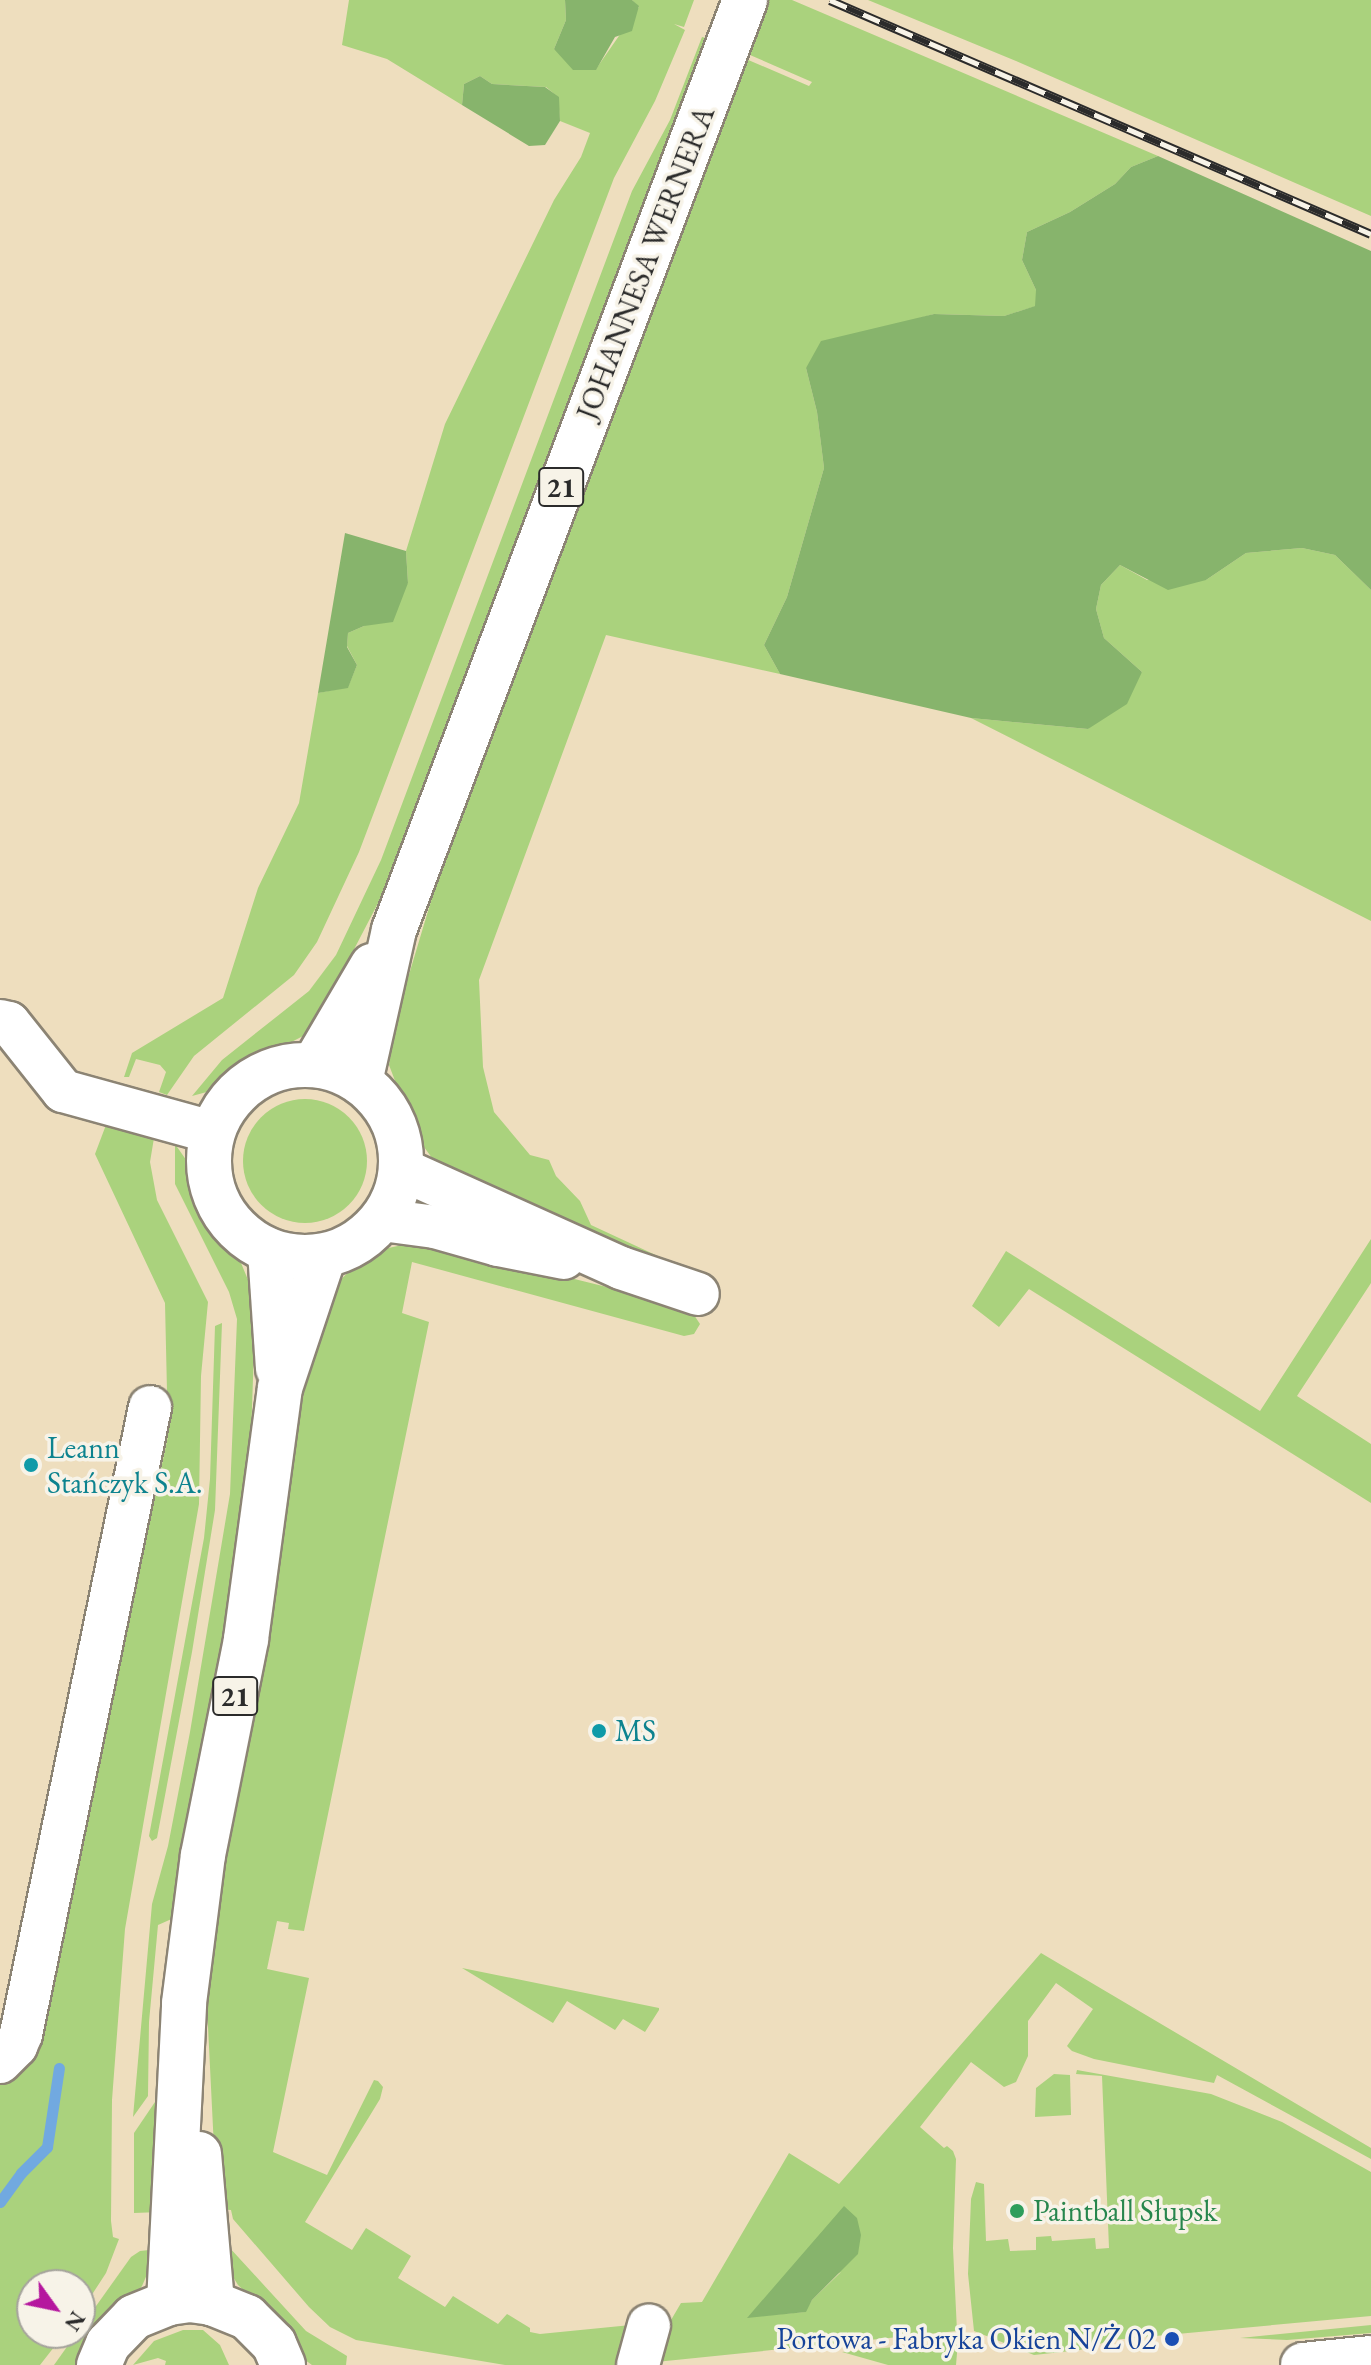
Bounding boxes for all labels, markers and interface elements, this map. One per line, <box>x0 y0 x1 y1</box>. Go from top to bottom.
street label: JOHANNESA WERNERA <box>570 101 722 425</box>
road number: 21 <box>537 463 585 511</box>
place label: Leann Stańczyk S.A. <box>47 1430 203 1500</box>
marker: Leann Stańczyk S.A. <box>22 1456 40 1474</box>
road number: 21 <box>211 1672 259 1720</box>
place label: MS <box>615 1713 656 1749</box>
marker: MS <box>590 1722 608 1740</box>
place label: Paintball Słupsk <box>1033 2193 1217 2229</box>
marker: Paintball Słupsk <box>1008 2202 1026 2220</box>
north arrow <box>16 2269 96 2349</box>
text: N <box>58 2306 92 2337</box>
place label: Portowa - Fabryka Okien N/Ż 02 <box>776 2321 1156 2357</box>
marker: Portowa - Fabryka Okien N/Ż 02 <box>1163 2330 1181 2348</box>

